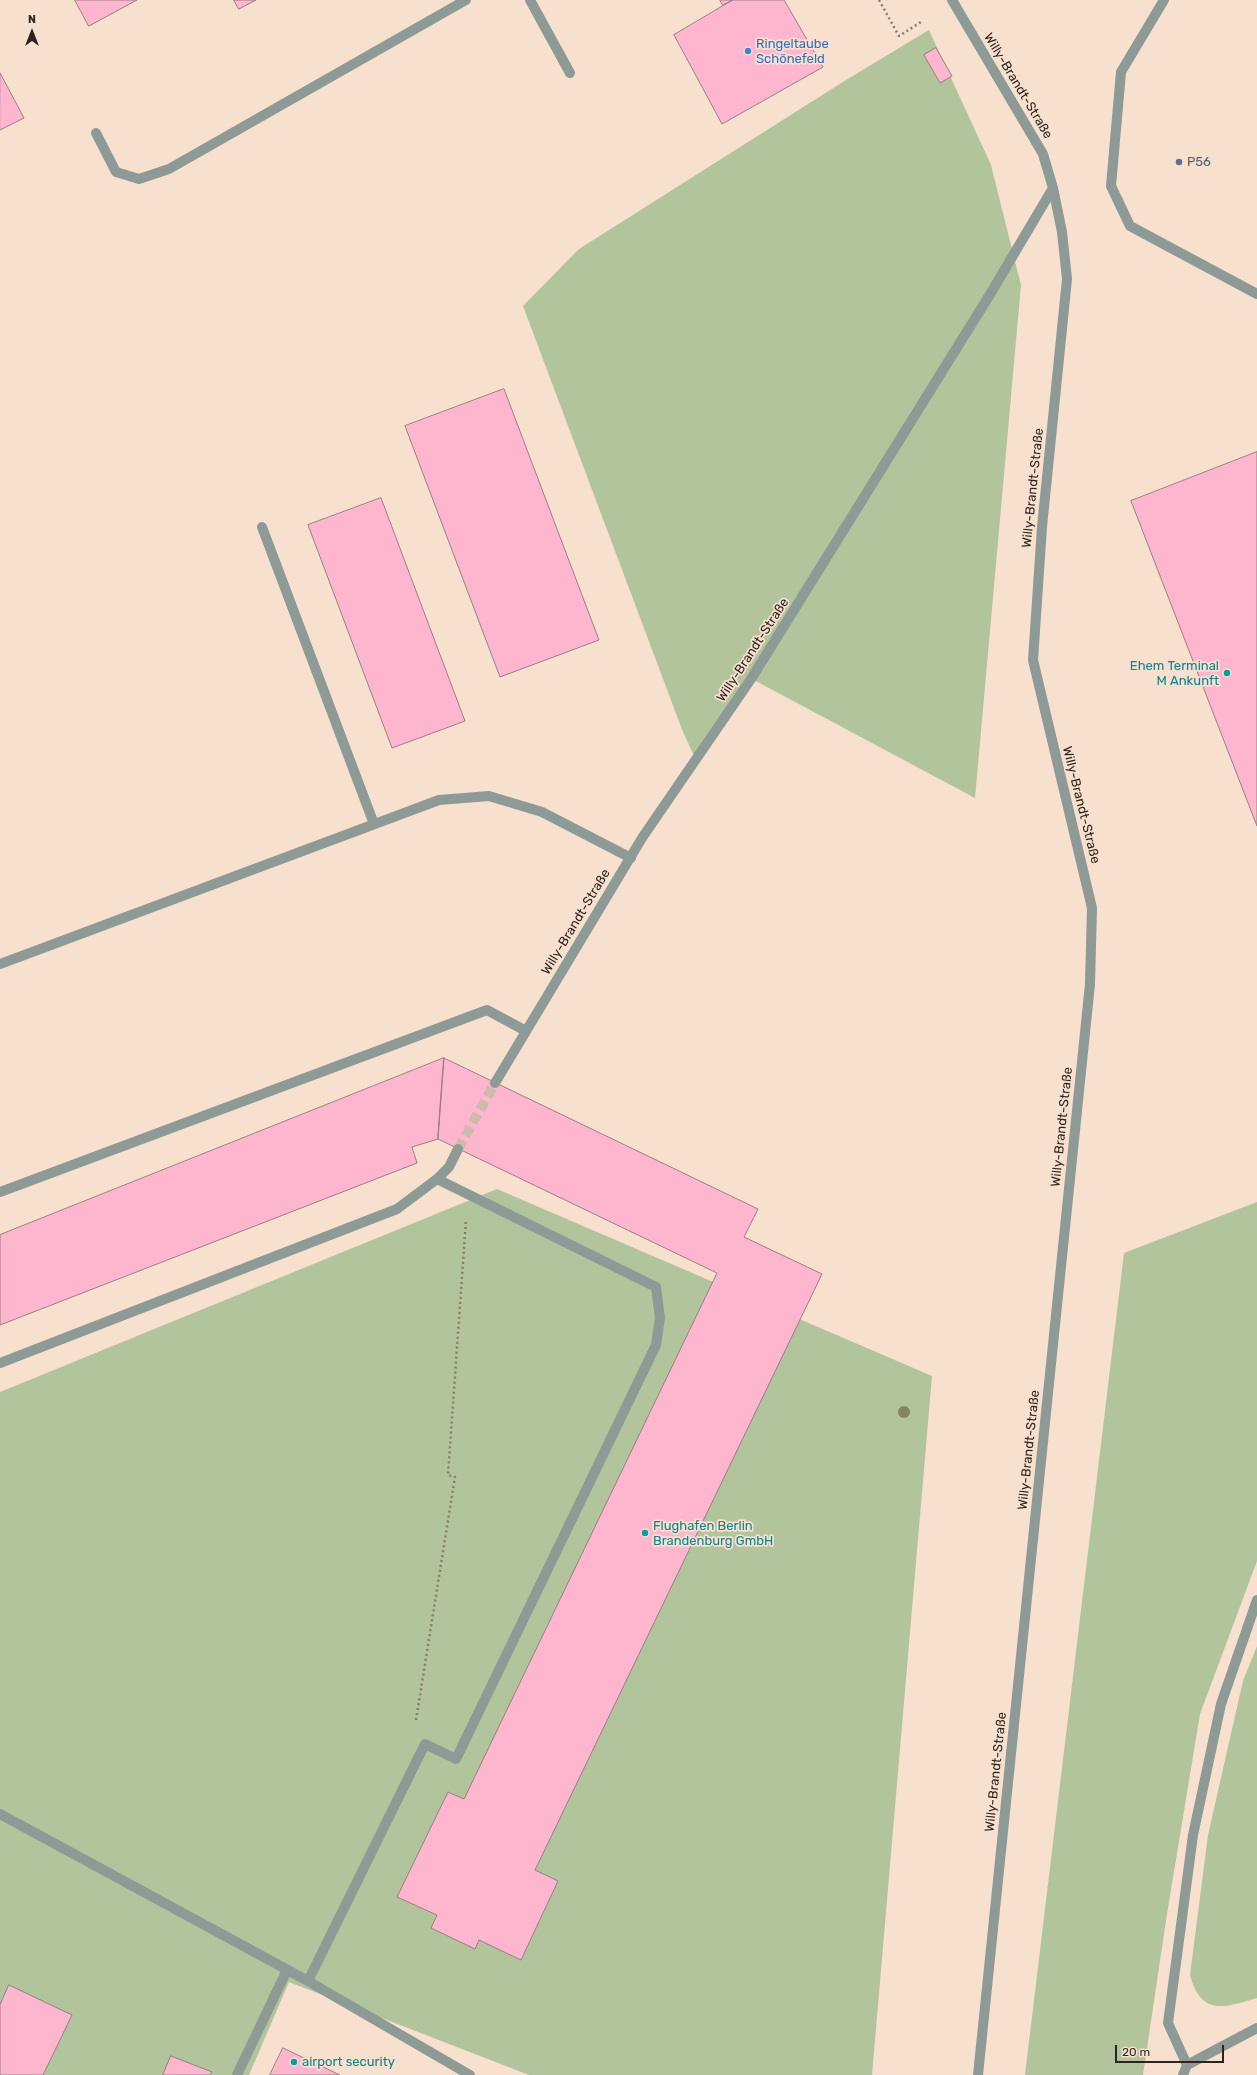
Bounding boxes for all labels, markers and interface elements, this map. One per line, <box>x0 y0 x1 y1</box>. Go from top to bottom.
north arrow <box>12 12 52 52</box>
text: N <box>28 13 36 26</box>
street label: Willy-Brandt-Straße <box>980 30 1056 142</box>
place label: Ringeltaube Schönefeld <box>756 36 829 67</box>
marker: Ringeltaube Schönefeld <box>743 46 753 56</box>
place label: P56 <box>1187 154 1211 170</box>
marker: P56 <box>1174 157 1184 167</box>
street label: Willy-Brandt-Straße <box>1019 427 1047 549</box>
street label: Willy-Brandt-Straße <box>714 595 792 705</box>
place label: Ehem Terminal M Ankunft <box>1130 658 1219 689</box>
marker: Ehem Terminal M Ankunft <box>1222 668 1232 678</box>
street label: Willy-Brandt-Straße <box>1059 745 1103 865</box>
street label: Willy-Brandt-Straße <box>538 866 614 978</box>
street label: Willy-Brandt-Straße <box>1048 1066 1076 1188</box>
street label: Willy-Brandt-Straße <box>1015 1389 1043 1511</box>
place label: Flughafen Berlin Brandenburg GmbH <box>653 1518 773 1549</box>
marker: Flughafen Berlin Brandenburg GmbH <box>640 1528 650 1538</box>
street label: Willy-Brandt-Straße <box>982 1711 1010 1833</box>
scale bar <box>1117 2037 1226 2063</box>
text: 20 m <box>1122 2045 1150 2059</box>
place label: airport security <box>302 2054 395 2070</box>
marker: airport security <box>289 2057 299 2067</box>

